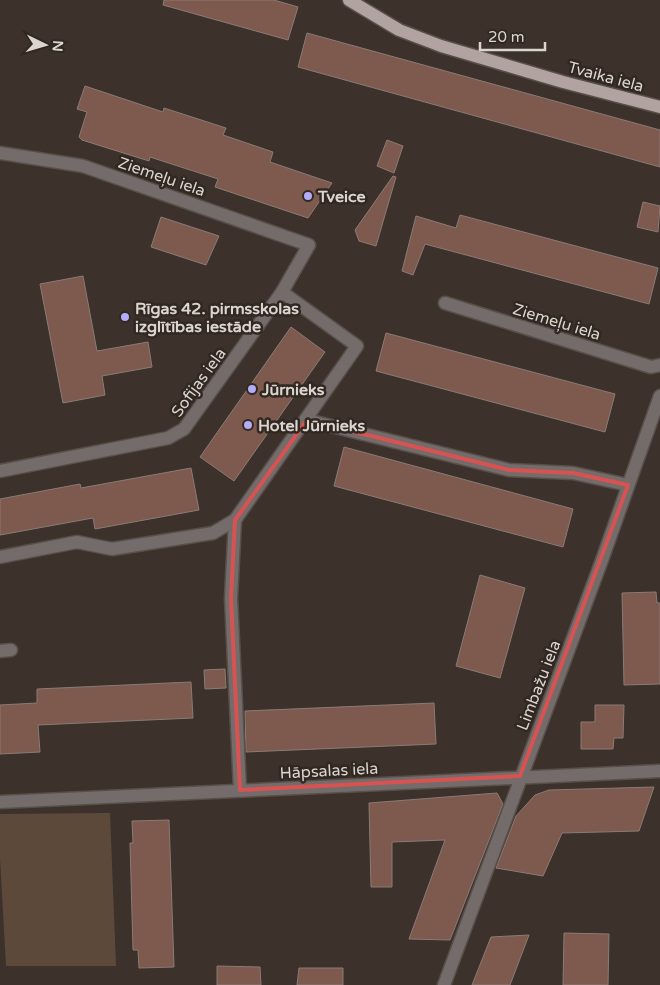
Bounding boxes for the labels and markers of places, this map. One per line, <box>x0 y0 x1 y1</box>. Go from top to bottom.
place label: Tveice <box>317 187 366 207</box>
marker: Tveice <box>302 190 314 202</box>
place label: Rīgas 42. pirmsskolas izglītības iestāde <box>135 299 299 337</box>
marker: Rīgas 42. pirmsskolas izglītības iestāde <box>119 311 131 323</box>
place label: Jūrnieks <box>261 380 325 400</box>
marker: Jūrnieks <box>246 383 258 395</box>
place label: Hotel Jūrnieks <box>258 416 365 436</box>
marker: Hotel Jūrnieks <box>242 419 254 431</box>

